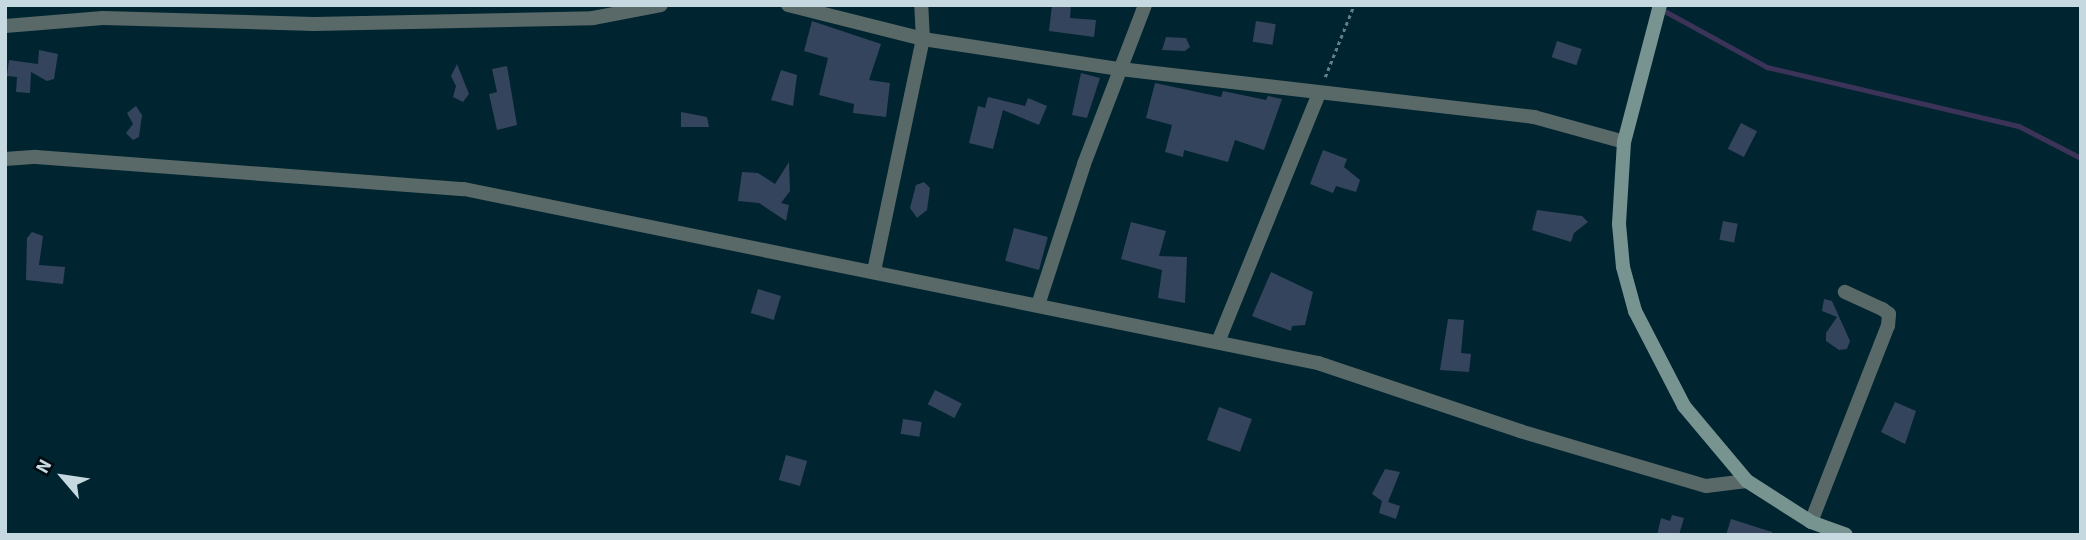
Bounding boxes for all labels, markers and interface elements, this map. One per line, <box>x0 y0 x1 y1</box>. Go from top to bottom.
north arrow <box>28 442 98 512</box>
text: N <box>29 455 59 479</box>

